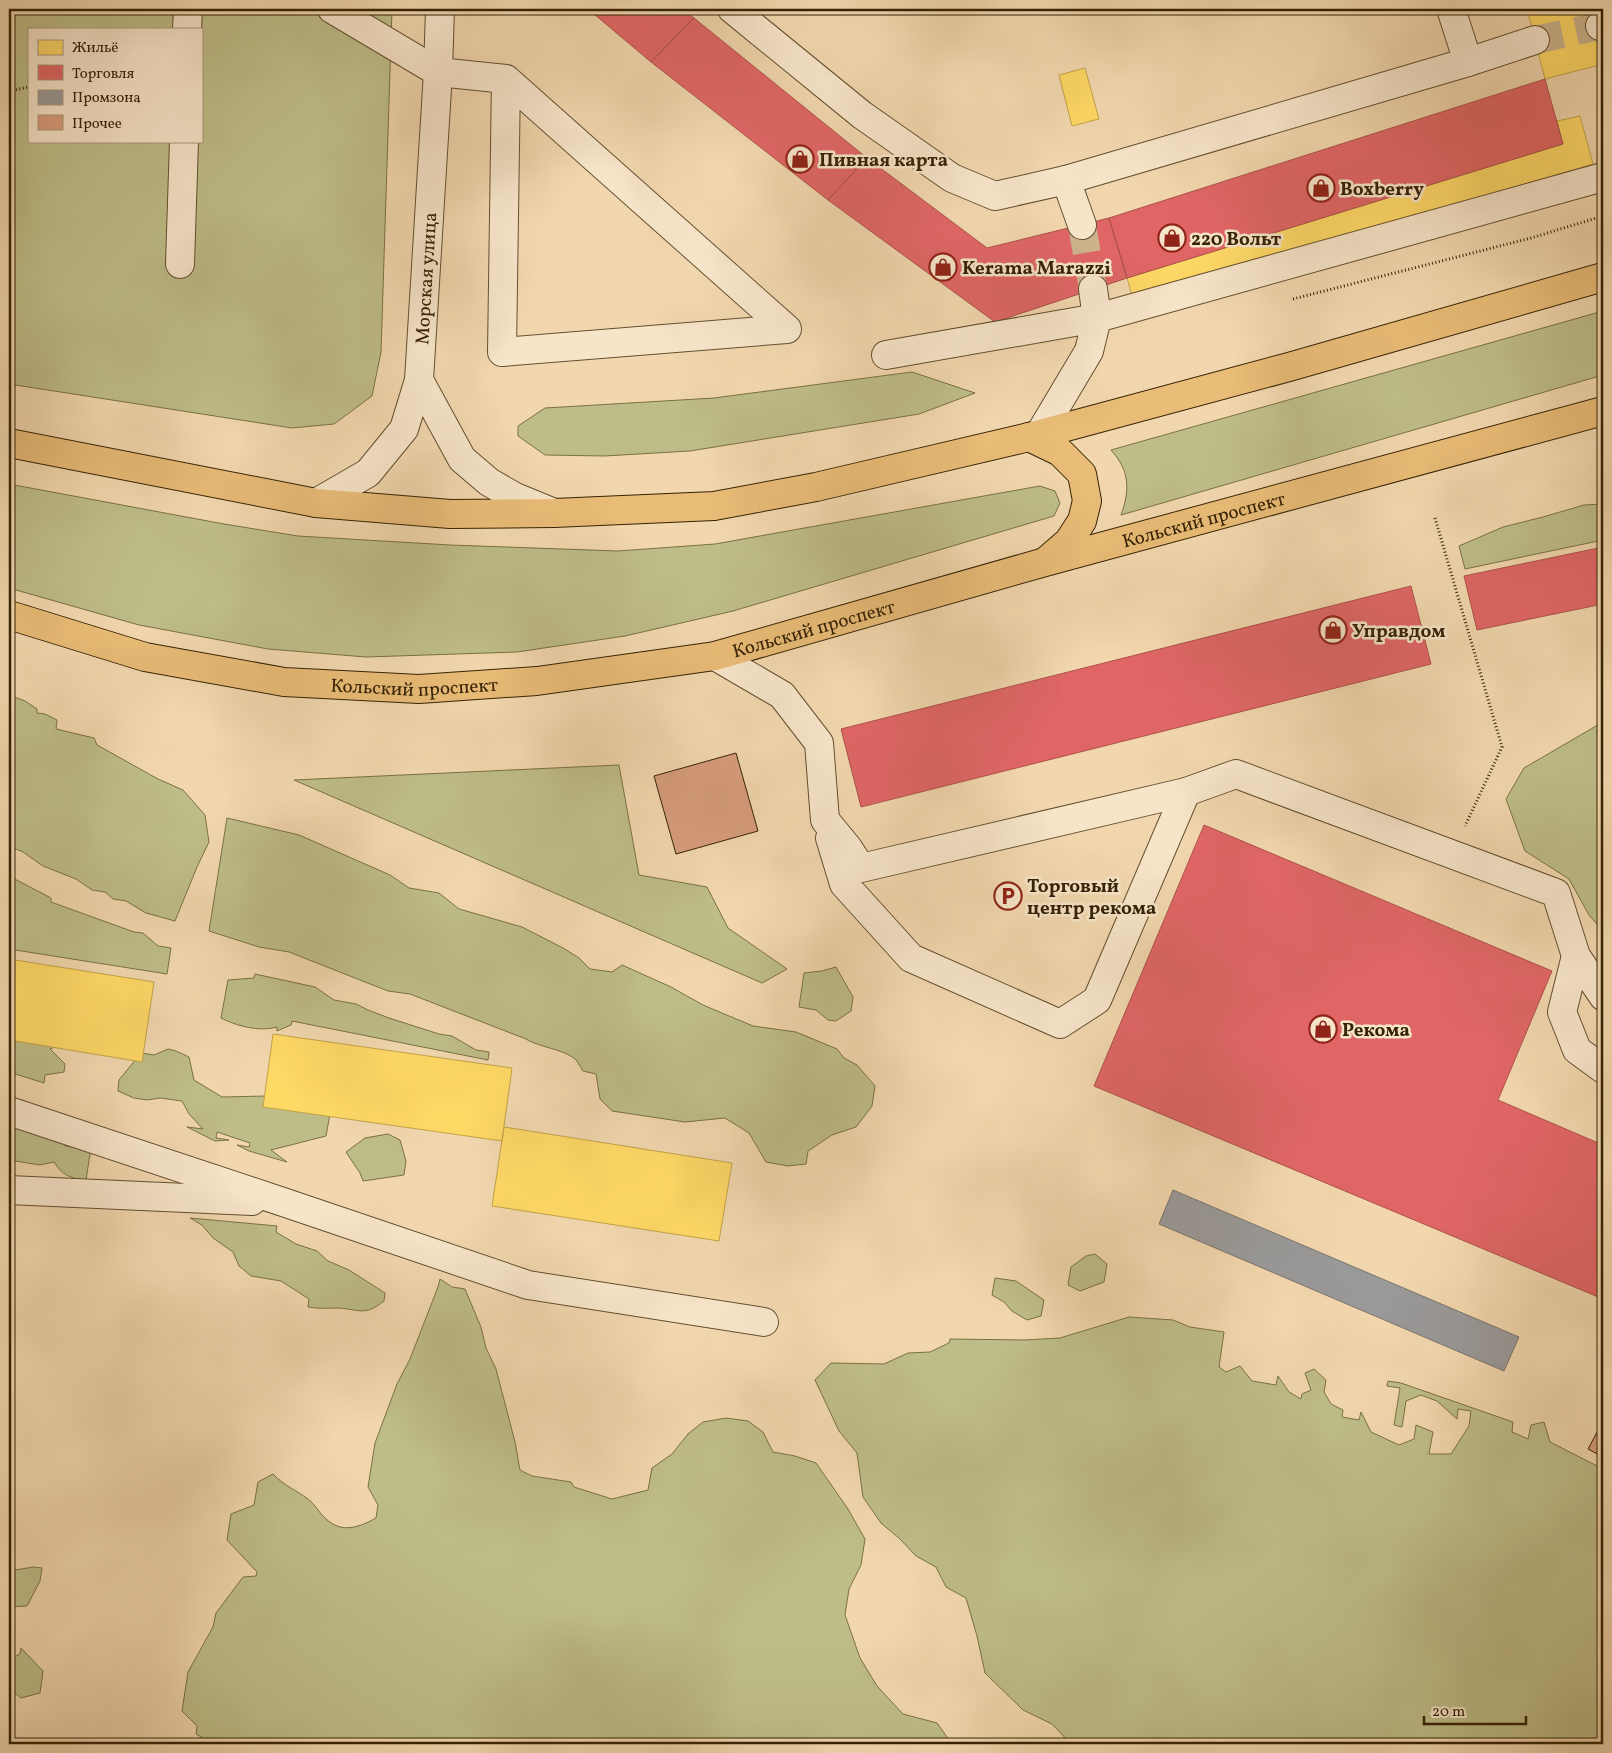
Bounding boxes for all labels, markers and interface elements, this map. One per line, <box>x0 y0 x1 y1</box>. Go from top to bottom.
legend <box>28 28 202 142</box>
text: Жильё <box>72 38 118 59</box>
text: Торговля <box>72 64 134 85</box>
text: Промзона <box>72 88 141 109</box>
text: Прочее <box>72 114 122 135</box>
shop icon: Пивная карта <box>785 144 815 174</box>
place label: Пивная карта <box>819 148 948 174</box>
shop icon: Boxberry <box>1306 173 1336 203</box>
place label: Boxberry <box>1340 177 1424 203</box>
street label: Морская улица <box>410 212 444 345</box>
shop icon: 220 Вольт <box>1157 223 1187 253</box>
place label: 220 Вольт <box>1191 227 1282 253</box>
shop icon: Kerama Marazzi <box>928 252 958 282</box>
place label: Kerama Marazzi <box>962 256 1111 282</box>
street label: Кольский проспект <box>1120 487 1289 556</box>
street label: Кольский проспект <box>730 594 898 665</box>
shop icon: Управдом <box>1318 615 1348 645</box>
place label: Управдом <box>1352 619 1446 645</box>
street label: Кольский проспект <box>330 673 499 704</box>
place label: Торговый центр рекома <box>1027 874 1156 922</box>
parking icon: Торговый центр рекома <box>993 881 1023 911</box>
shop icon: Рекома <box>1308 1014 1338 1044</box>
place label: Рекома <box>1342 1018 1410 1044</box>
scale bar <box>1424 1693 1527 1725</box>
text: 20 m <box>1432 1702 1465 1723</box>

